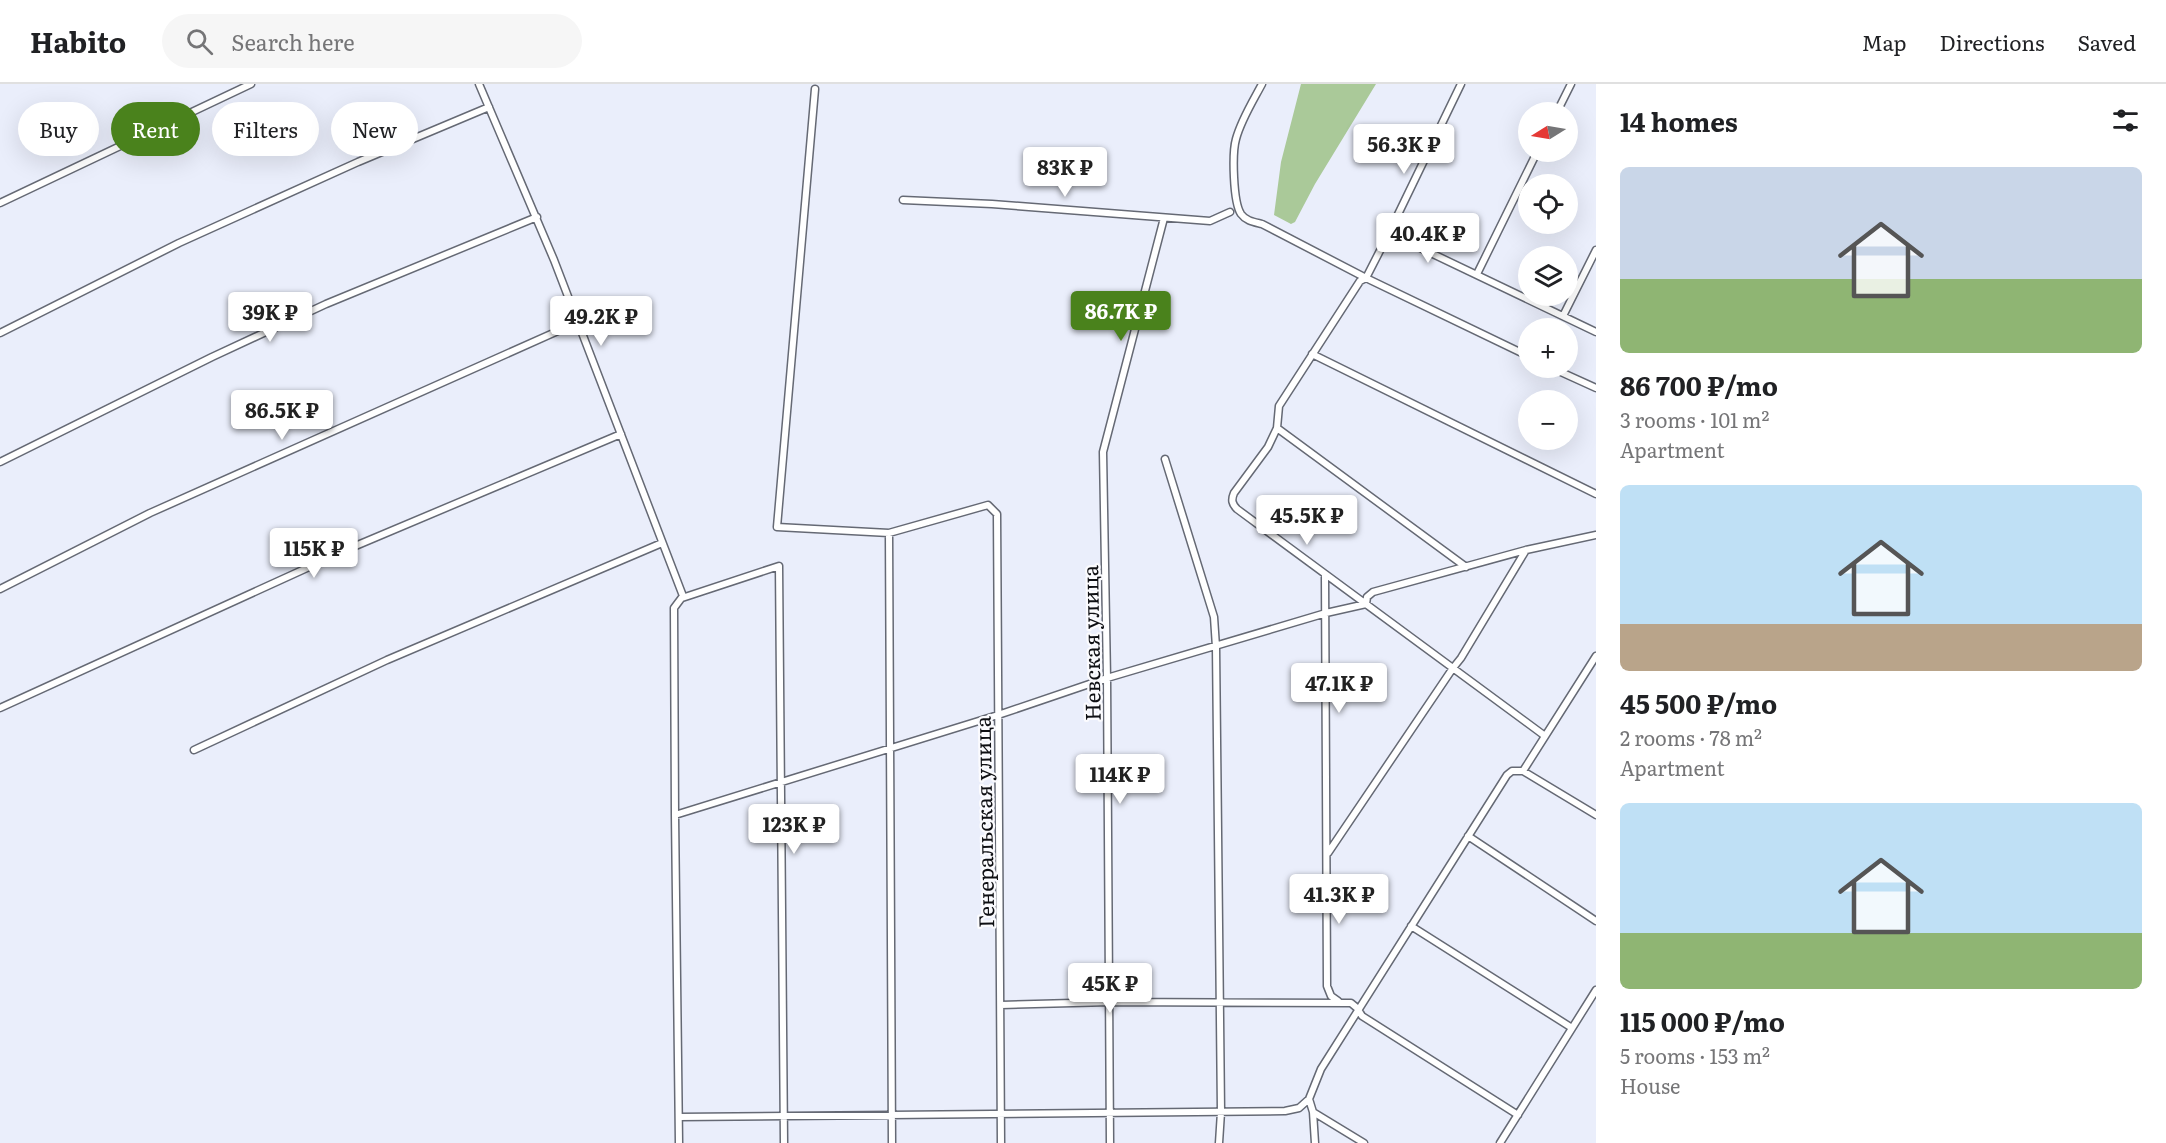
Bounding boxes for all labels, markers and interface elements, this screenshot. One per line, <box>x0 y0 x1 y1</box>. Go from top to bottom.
search box <box>162 14 582 68</box>
text: Habito <box>30 20 126 62</box>
icon: search <box>183 25 216 58</box>
text: Search here <box>231 25 355 58</box>
text: Map <box>1862 26 1907 57</box>
text: Directions <box>1940 26 2045 57</box>
text: Saved <box>2078 26 2136 57</box>
text: 14 homes <box>1620 101 1738 140</box>
chip: Buy <box>18 102 99 156</box>
chip: Rent <box>111 102 200 156</box>
chip: Filters <box>212 102 319 156</box>
chip: New <box>331 102 418 156</box>
north arrow <box>1518 102 1578 162</box>
map controls <box>1518 102 1578 450</box>
icon: filters <box>2109 104 2142 137</box>
pin: 56.3K ₽ <box>1349 124 1459 175</box>
text: 56.3K ₽ <box>1367 128 1441 158</box>
pin: 83K ₽ <box>1023 147 1107 198</box>
text: 83K ₽ <box>1037 151 1093 181</box>
button: locate <box>1518 174 1578 234</box>
icon: home <box>1827 206 1935 314</box>
pin: 40.4K ₽ <box>1373 213 1483 264</box>
text: 40.4K ₽ <box>1390 217 1466 247</box>
button: layers <box>1518 246 1578 306</box>
pin: 86.7K ₽ <box>1066 291 1176 342</box>
pin: 39K ₽ <box>228 292 312 343</box>
text: 86.7K ₽ <box>1085 295 1157 325</box>
text: 39K ₽ <box>242 296 298 326</box>
pin: 49.2K ₽ <box>546 296 656 347</box>
text: 49.2K ₽ <box>564 300 638 330</box>
button: + <box>1518 318 1578 378</box>
text: 86 700 ₽/mo <box>1620 365 1778 404</box>
pin: 86.5K ₽ <box>227 390 337 441</box>
button: − <box>1518 390 1578 450</box>
text: 86.5K ₽ <box>245 394 319 424</box>
text: 3 rooms · 101 m² <box>1620 404 1769 434</box>
text: Apartment <box>1620 434 1725 464</box>
pin: 45.5K ₽ <box>1252 495 1362 546</box>
text: 45.5K ₽ <box>1270 499 1344 529</box>
icon: home <box>1827 524 1935 632</box>
pin: 115K ₽ <box>265 528 363 579</box>
text: 115K ₽ <box>284 532 344 562</box>
street label: Невская улица <box>1073 564 1107 721</box>
pin: 47.1K ₽ <box>1284 663 1394 714</box>
text: 47.1K ₽ <box>1305 667 1373 697</box>
text: 45 500 ₽/mo <box>1620 683 1777 722</box>
street label: Генеральская улица <box>966 715 1000 928</box>
text: 2 rooms · 78 m² <box>1620 722 1762 752</box>
text: Apartment <box>1620 752 1725 782</box>
pin: 114K ₽ <box>1071 754 1169 805</box>
text: 114K ₽ <box>1090 758 1150 788</box>
pin: 123K ₽ <box>745 804 843 855</box>
text: 123K ₽ <box>762 808 826 838</box>
icon: home <box>1827 842 1935 950</box>
pin: 41.3K ₽ <box>1284 874 1394 925</box>
text: 41.3K ₽ <box>1303 878 1375 908</box>
pin: 45K ₽ <box>1068 963 1152 1014</box>
text: 45K ₽ <box>1082 967 1138 997</box>
text: 115 000 ₽/mo <box>1620 1001 1785 1040</box>
text: 5 rooms · 153 m² <box>1620 1040 1770 1070</box>
text: House <box>1620 1070 1680 1100</box>

